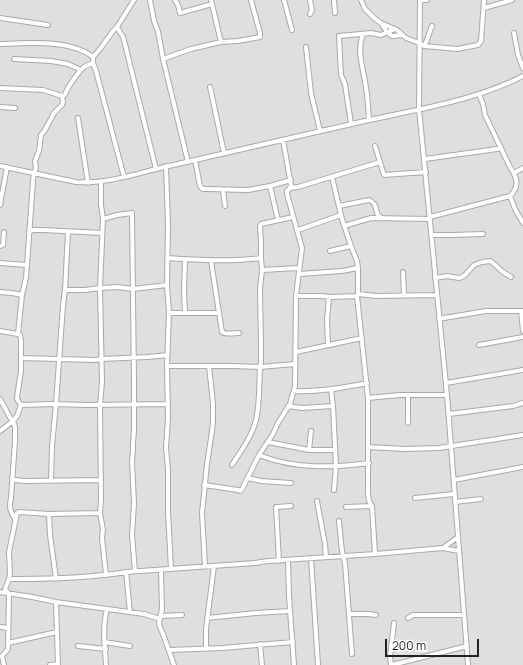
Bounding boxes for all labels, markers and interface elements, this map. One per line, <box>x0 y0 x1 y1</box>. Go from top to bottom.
scale bar <box>387 631 481 657</box>
text: 200 m <box>392 637 426 654</box>

